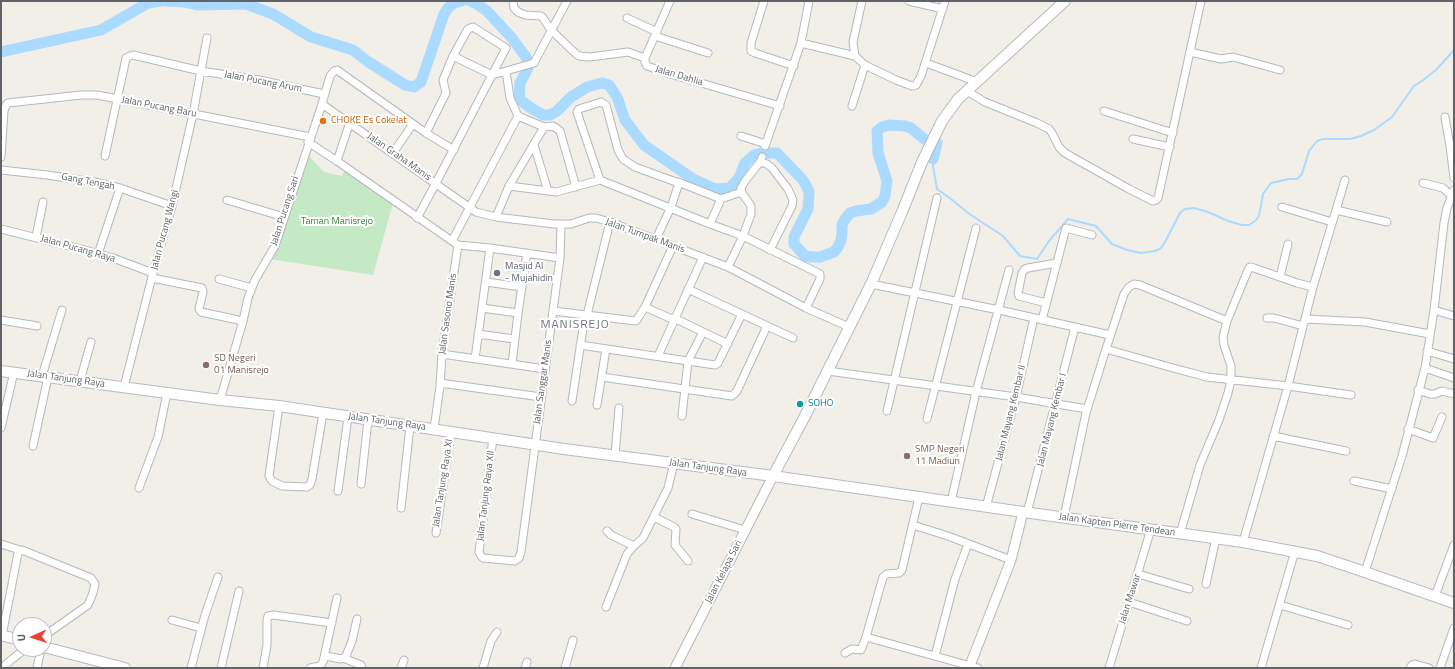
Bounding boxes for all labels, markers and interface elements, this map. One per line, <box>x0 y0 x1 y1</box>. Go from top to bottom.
street label: Jalan Dahlia <box>654 63 704 89</box>
street label: Jalan Pucang Arum <box>223 69 303 95</box>
street label: Jalan Pucang Baru <box>121 94 197 120</box>
place label: CHOKE Es Cokelat <box>331 115 407 127</box>
marker: CHOKE Es Cokelat <box>318 116 328 126</box>
street label: Jalan Graha Manis <box>365 130 433 184</box>
street label: Gang Tengah <box>60 171 116 193</box>
street label: Jalan Pucang Sari <box>268 175 302 247</box>
street label: Jalan Pucang Wangi <box>149 189 181 271</box>
park label: Taman Manisrejo <box>301 216 373 228</box>
street label: Jalan Tumpak Manis <box>604 216 686 256</box>
street label: Jalan Pucang Raya <box>39 233 117 265</box>
place label: Masjid Al - Mujahidin <box>505 261 553 284</box>
marker: Masjid Al - Mujahidin <box>492 268 502 278</box>
street label: Jalan Sasono Manis <box>436 273 460 355</box>
district label: MANISREJO <box>540 318 610 332</box>
street label: Jalan Sanggar Manis <box>531 339 555 425</box>
place label: SD Negeri 01 Manisrejo <box>214 353 269 376</box>
marker: SD Negeri 01 Manisrejo <box>201 360 211 370</box>
street label: Jalan Mayang Kembar II <box>993 364 1029 462</box>
street label: Jalan Tanjung Raya <box>26 368 106 390</box>
street label: Jalan Mayang Kembar I <box>1035 372 1069 468</box>
place label: SOHO <box>808 398 833 410</box>
marker: SOHO <box>795 399 805 409</box>
street label: Jalan Tanjung Raya <box>347 411 427 433</box>
street label: Jalan Tanjung Raya XI <box>430 438 456 528</box>
place label: SMP Negeri 11 Madiun <box>915 444 965 468</box>
street label: Jalan Tanjung Raya XII <box>474 450 498 542</box>
marker: SMP Negeri 11 Madiun <box>902 451 912 461</box>
street label: Jalan Tanjung Raya <box>668 457 748 479</box>
street label: Jalan Kapten Pierre Tendean <box>1058 511 1176 539</box>
street label: Jalan Kelapa Sari <box>703 538 745 606</box>
street label: Jalan Mawar <box>1116 572 1144 626</box>
north arrow <box>12 617 52 657</box>
text: U <box>13 634 29 642</box>

